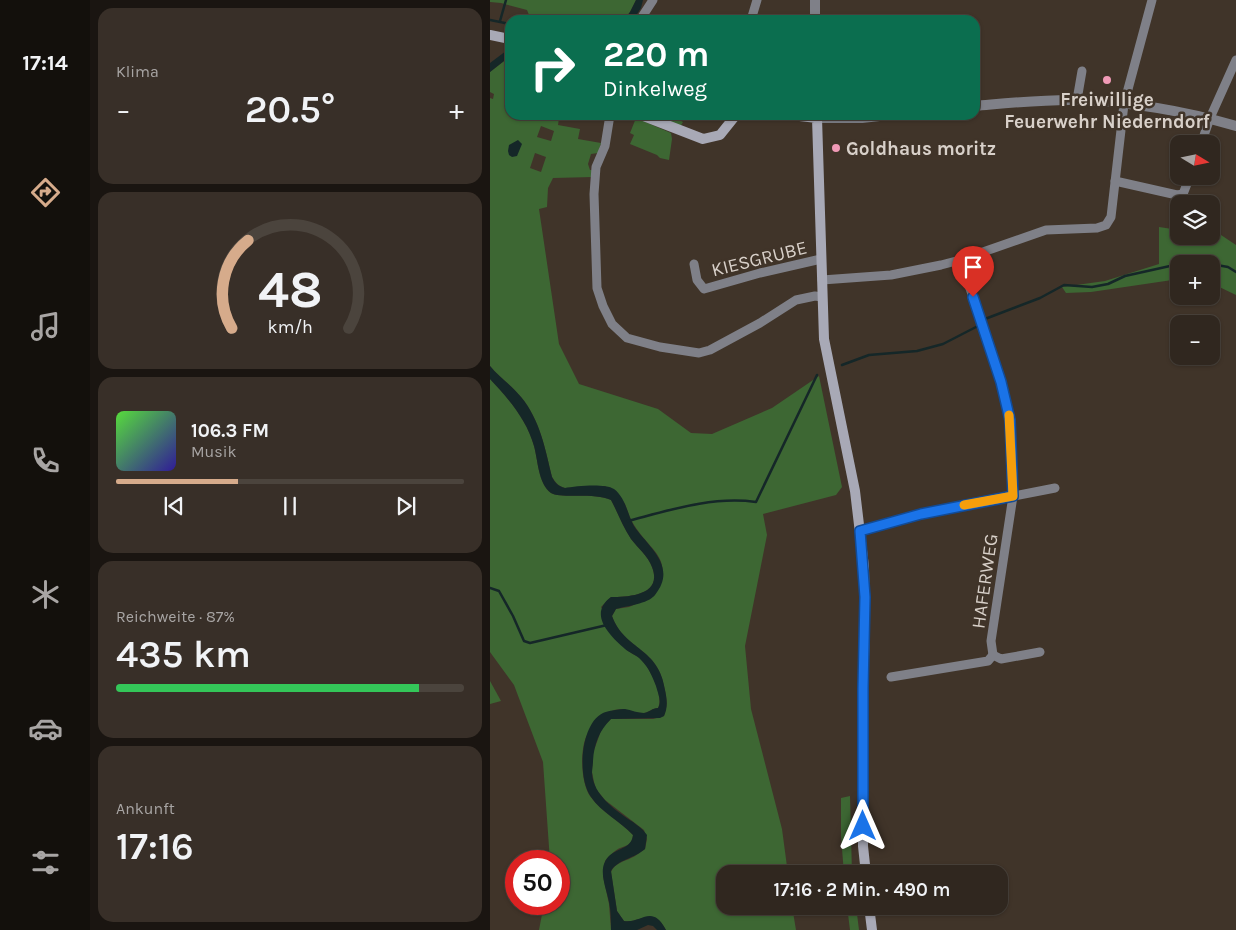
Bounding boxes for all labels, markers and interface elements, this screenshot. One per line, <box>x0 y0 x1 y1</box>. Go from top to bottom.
text: 220 m <box>603 34 710 75</box>
icon: right <box>520 35 585 100</box>
text: 17:14 <box>22 50 68 76</box>
text: Klima <box>116 62 159 81</box>
marker: Freiwillige Feuerwehr Niederndorf <box>1101 74 1113 86</box>
text: Dinkelweg <box>603 76 707 102</box>
text: 20.5° <box>245 87 335 132</box>
place label: Freiwillige Feuerwehr Niederndorf <box>1004 89 1211 133</box>
text: − <box>116 93 131 126</box>
text: + <box>449 93 464 126</box>
north arrow <box>1170 135 1220 185</box>
map controls <box>1170 135 1220 365</box>
place label: Goldhaus moritz <box>846 138 996 160</box>
marker: Goldhaus moritz <box>830 142 842 154</box>
icon: directions <box>28 175 63 210</box>
button: layers <box>1170 195 1220 245</box>
street label: KIESGRUBE <box>709 236 809 281</box>
pin <box>952 246 994 297</box>
icon: arrive <box>959 253 987 281</box>
button: + <box>1170 255 1220 305</box>
text: 48 <box>258 259 322 320</box>
icon: music <box>28 309 63 344</box>
button: − <box>1170 315 1220 365</box>
text: km/h <box>267 317 313 338</box>
text: 106.3 FM <box>191 420 269 442</box>
text: Musik <box>191 442 236 461</box>
icon: phone <box>28 443 63 478</box>
icon: previous <box>160 492 188 520</box>
icon: pause <box>276 492 304 520</box>
icon: next <box>392 492 420 520</box>
street label: HAFERWEG <box>967 532 1003 630</box>
icon: climate <box>28 577 63 612</box>
text: Reichweite · 87% <box>116 607 235 626</box>
text: 435 km <box>116 632 251 677</box>
icon: car <box>28 711 63 746</box>
text: Ankunft <box>116 799 175 818</box>
position arrow <box>836 799 888 851</box>
text: 17:16 <box>116 824 194 869</box>
icon: filters <box>28 845 63 880</box>
speed limit sign: 50 <box>505 850 570 915</box>
text: 17:16 · 2 Min. · 490 m <box>774 879 950 901</box>

